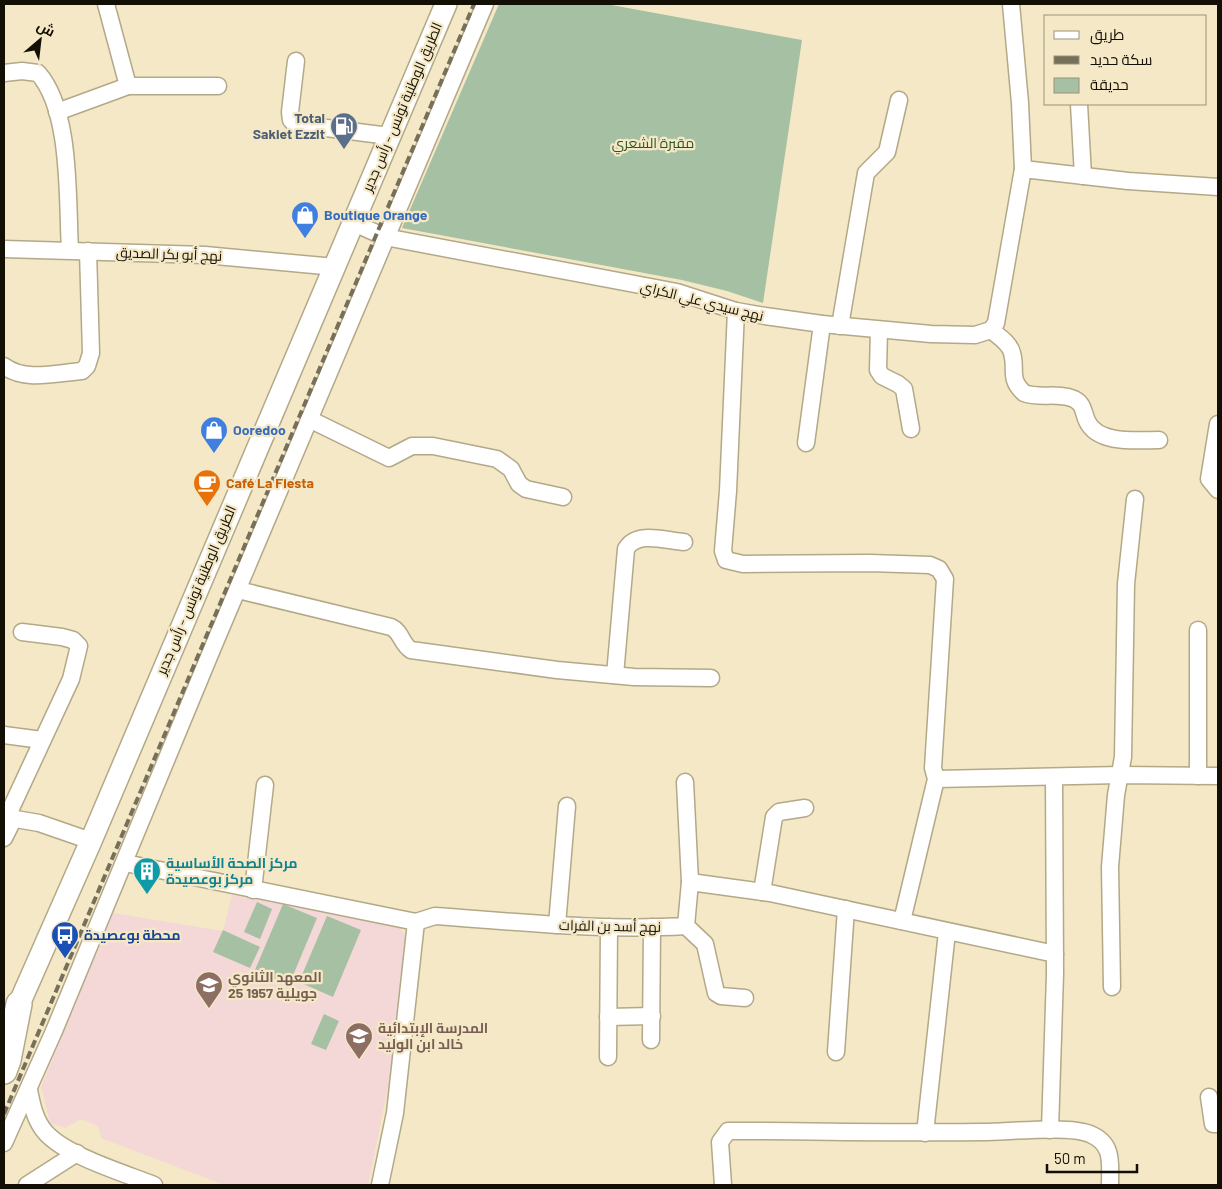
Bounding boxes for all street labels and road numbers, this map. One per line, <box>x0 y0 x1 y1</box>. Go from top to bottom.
street label: الطريق الوطنية تونس - رأس جدير <box>358 20 446 195</box>
street label: نهج أبو بكر الصديق <box>116 243 222 265</box>
street label: نهج سيدي علي الكراي <box>638 277 765 328</box>
street label: الطريق الوطنية تونس - رأس جدير <box>152 503 240 678</box>
street label: نهج أسد بن الفرات <box>559 916 661 936</box>

